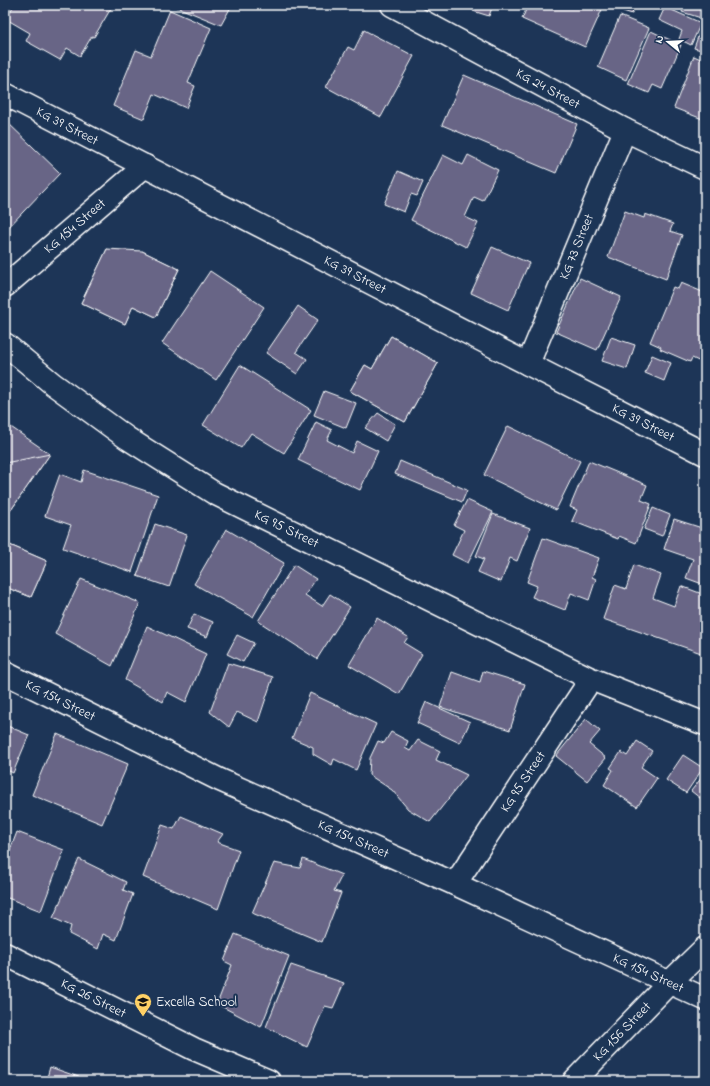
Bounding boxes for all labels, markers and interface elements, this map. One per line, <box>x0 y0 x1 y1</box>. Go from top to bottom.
north arrow <box>648 22 688 62</box>
text: N <box>651 33 668 45</box>
street label: KG 24 Street <box>512 63 584 115</box>
street label: KG 39 Street <box>32 101 102 151</box>
street label: KG 154 Street <box>39 193 111 259</box>
street label: KG 73 Street <box>554 210 600 283</box>
street label: KG 39 Street <box>320 250 390 300</box>
street label: KG 39 Street <box>608 398 679 448</box>
street label: KG 95 Street <box>251 504 323 554</box>
street label: KG 154 Street <box>22 674 100 727</box>
street label: KG 95 Street <box>495 746 551 817</box>
street label: KG 154 Street <box>314 814 393 864</box>
street label: KG 154 Street <box>609 948 688 999</box>
street label: KG 26 Street <box>57 973 130 1024</box>
school or university icon: Excella School <box>133 992 153 1017</box>
place label: Excella School <box>156 992 237 1013</box>
street label: KG 156 Street <box>588 996 656 1066</box>

